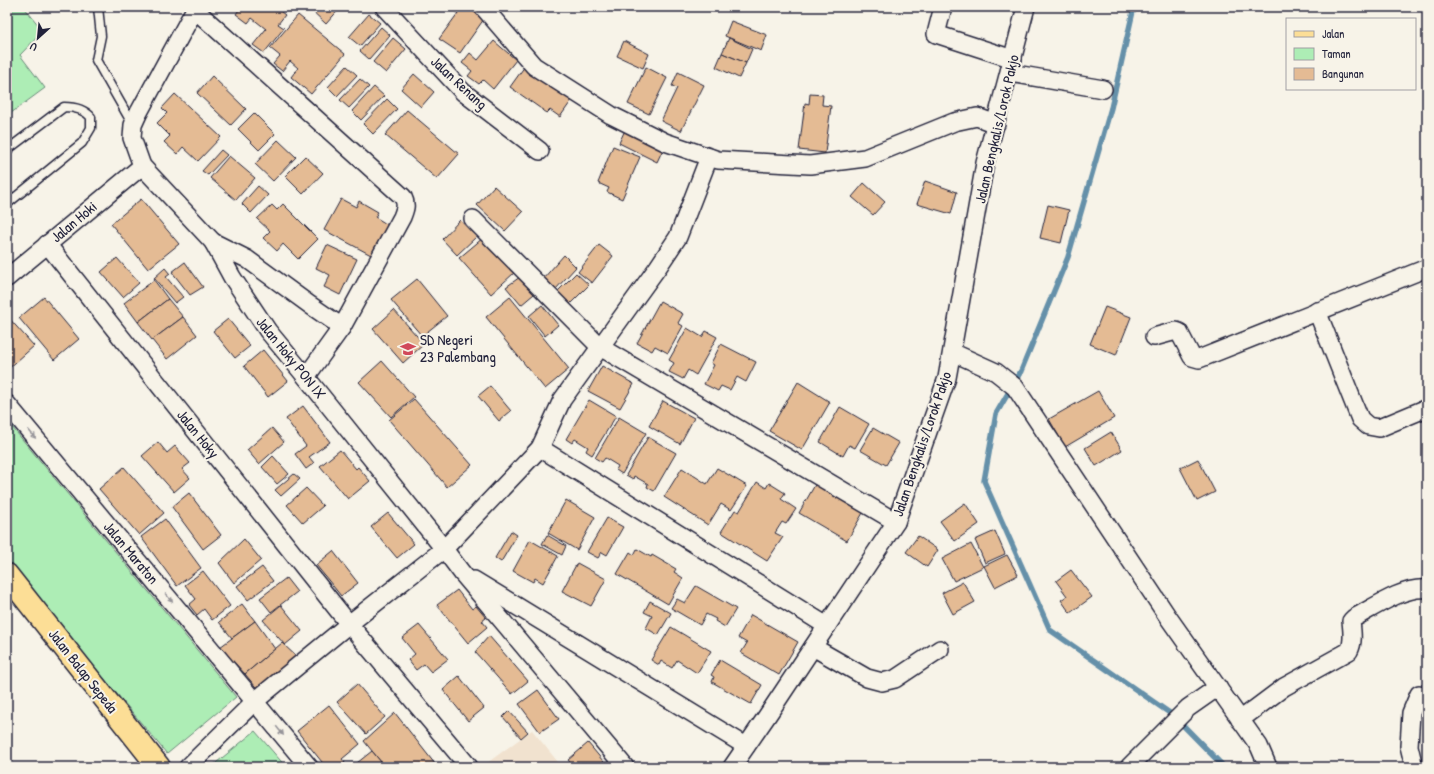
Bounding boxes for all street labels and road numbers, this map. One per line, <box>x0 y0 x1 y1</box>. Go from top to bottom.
street label: Jalan Renang <box>426 51 492 115</box>
street label: Jalan Bengkalis/Lorok Pakjo <box>969 52 1024 205</box>
street label: Jalan Hoki <box>46 196 101 247</box>
street label: Jalan Hoky PON IX <box>252 312 331 403</box>
street label: Jalan Bengkalis/Lorok Pakjo <box>887 368 956 519</box>
street label: Jalan Hoky <box>172 405 225 463</box>
street label: Jalan Maraton <box>99 517 164 589</box>
street label: Jalan Balap Sepeda <box>44 624 123 717</box>

